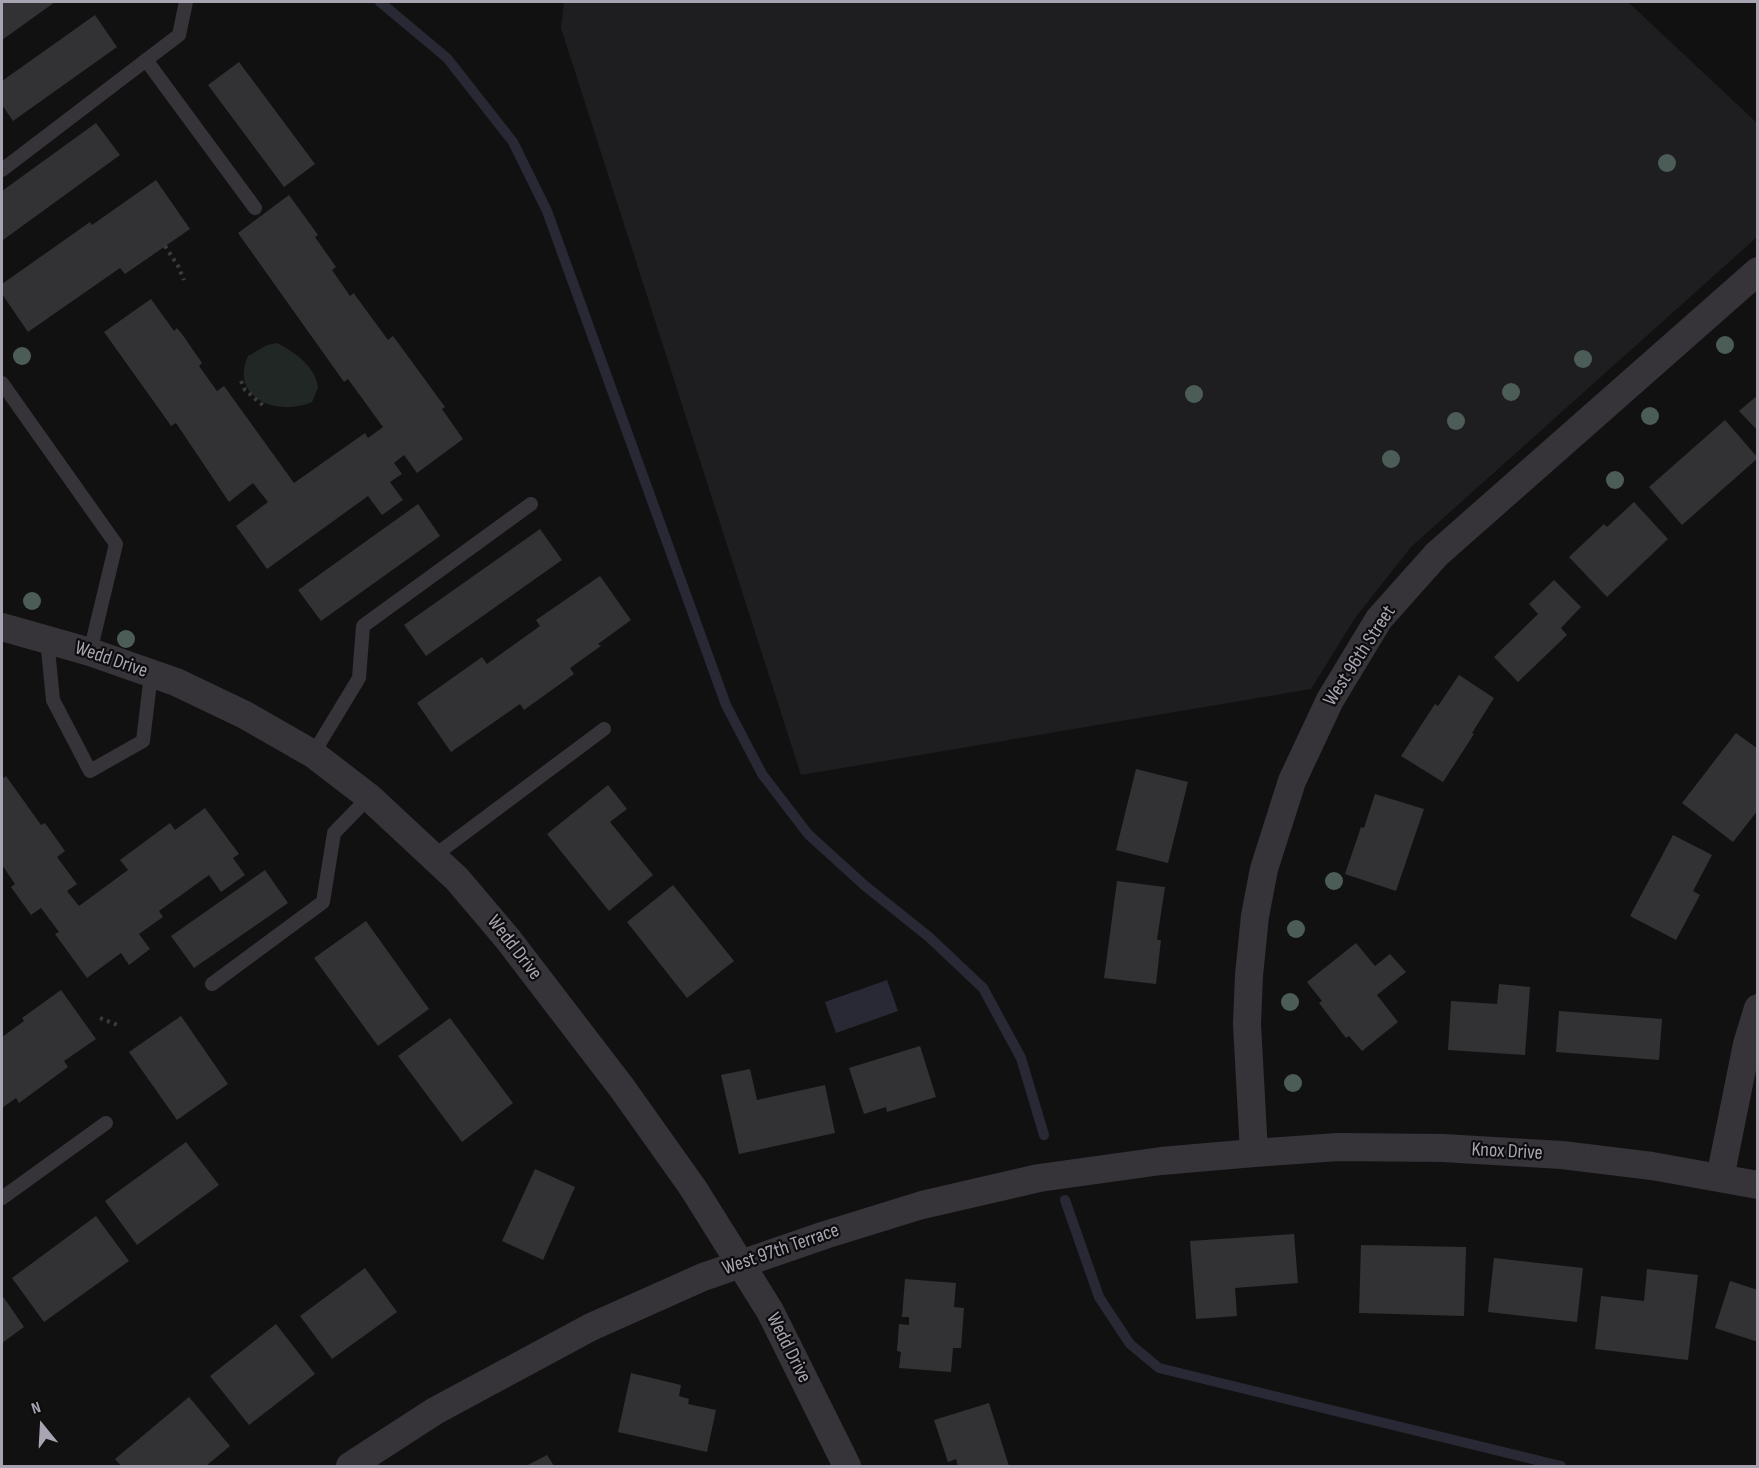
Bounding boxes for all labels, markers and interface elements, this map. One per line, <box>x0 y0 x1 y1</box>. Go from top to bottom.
street label: West 96th Street <box>1319 601 1401 711</box>
street label: Wedd Drive <box>71 636 151 684</box>
street label: Wedd Drive <box>481 911 547 985</box>
street label: Knox Drive <box>1471 1138 1543 1166</box>
street label: West 97th Terrace <box>720 1219 842 1281</box>
street label: Wedd Drive <box>760 1309 816 1387</box>
north arrow <box>12 1396 72 1456</box>
text: N <box>29 1398 43 1419</box>

